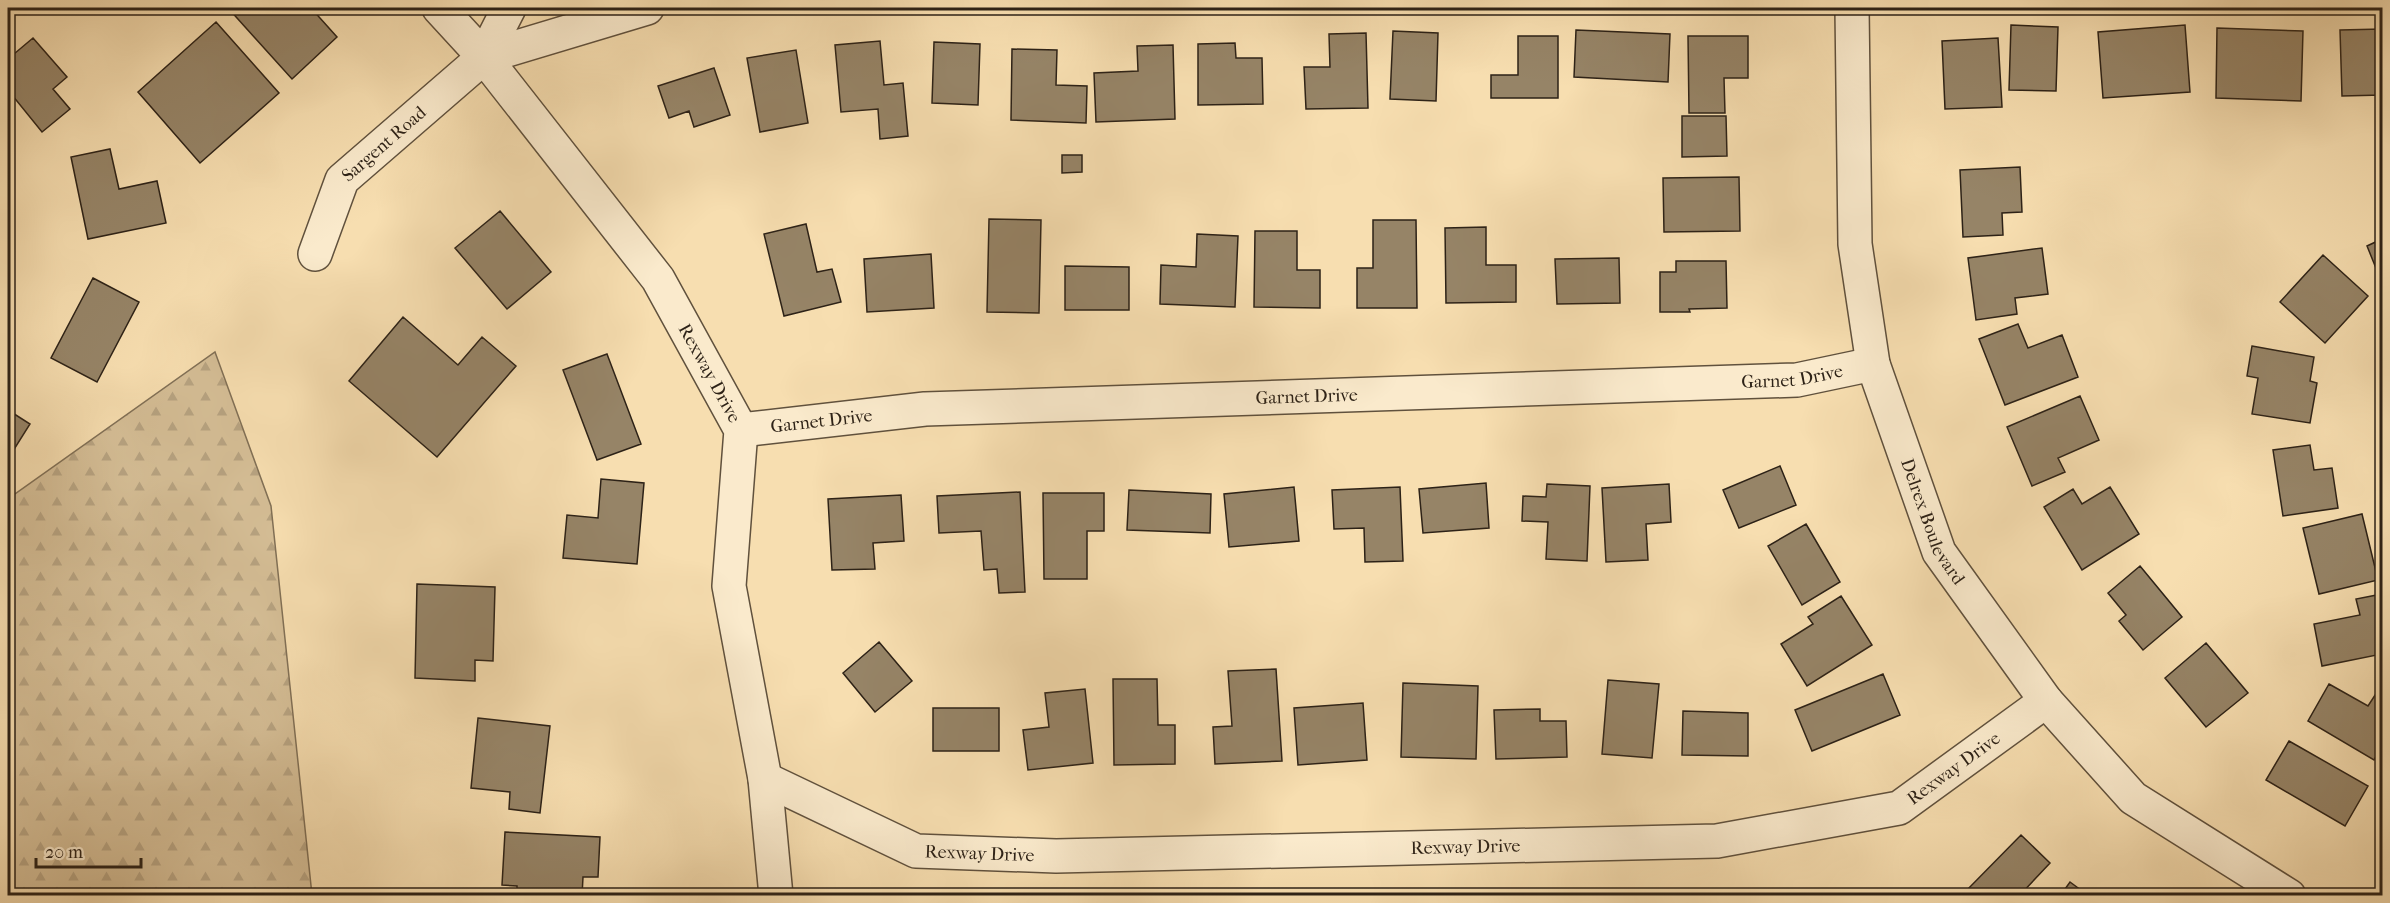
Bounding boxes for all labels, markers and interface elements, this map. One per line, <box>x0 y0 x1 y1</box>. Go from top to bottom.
street label: Sargent Road <box>338 102 431 186</box>
street label: Rexway Drive <box>674 320 745 427</box>
street label: Garnet Drive <box>1741 361 1845 393</box>
street label: Garnet Drive <box>1255 385 1358 409</box>
street label: Garnet Drive <box>770 405 874 438</box>
street label: Delrex Boulevard <box>1896 456 1969 589</box>
street label: Rexway Drive <box>1903 728 2004 809</box>
scale bar <box>36 831 141 869</box>
street label: Rexway Drive <box>1410 835 1521 859</box>
street label: Rexway Drive <box>924 841 1035 866</box>
text: 20 m <box>45 842 83 863</box>

